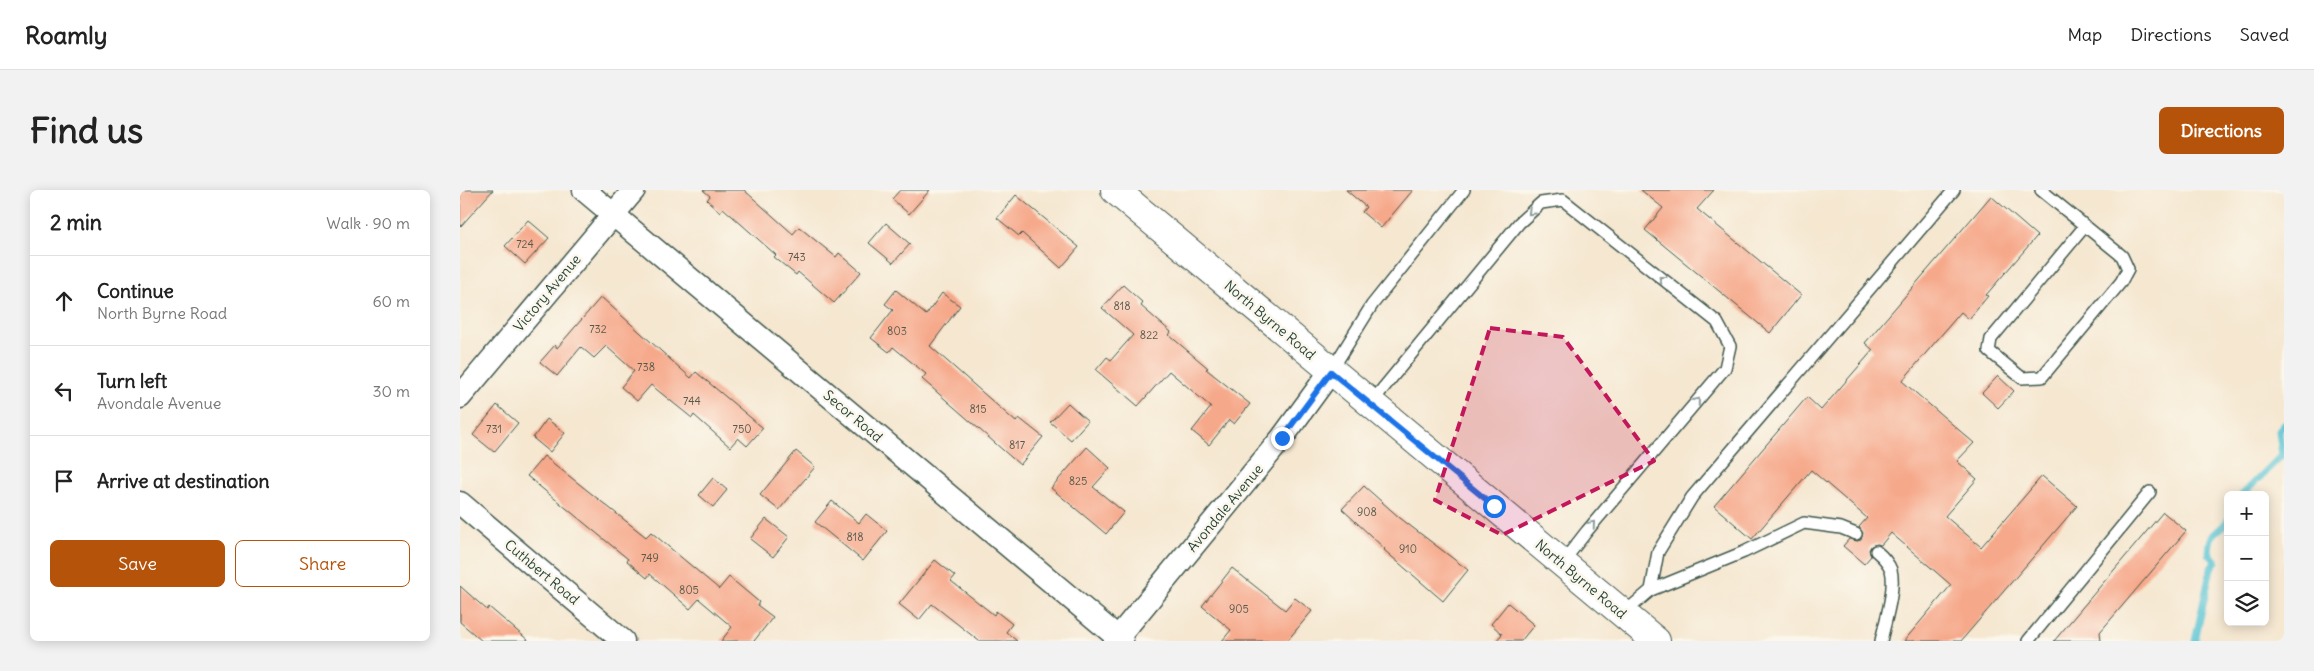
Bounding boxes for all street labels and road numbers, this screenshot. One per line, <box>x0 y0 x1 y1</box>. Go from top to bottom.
street label: Victory Avenue <box>509 251 585 335</box>
street label: North Byrne Road <box>1221 276 1319 364</box>
street label: Secor Road <box>820 386 886 446</box>
street label: Avondale Avenue <box>1183 461 1267 555</box>
street label: North Byrne Road <box>1532 535 1630 623</box>
street label: Cuthbert Road <box>501 536 583 608</box>

